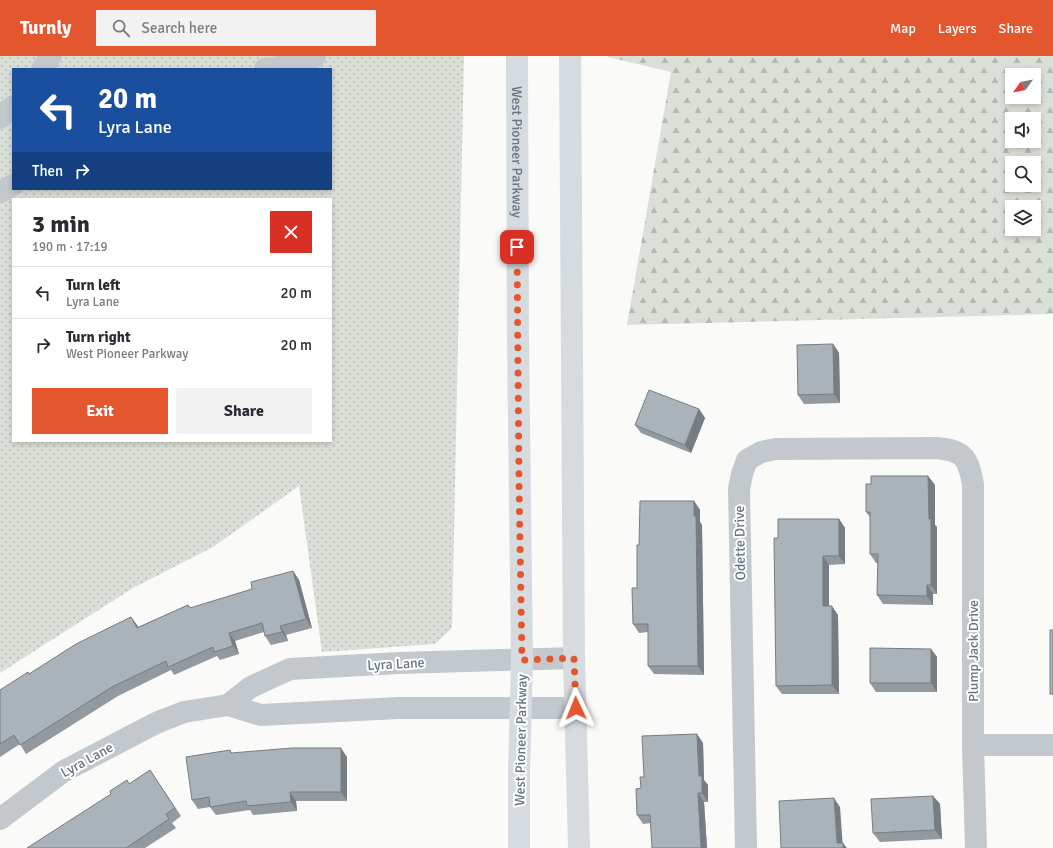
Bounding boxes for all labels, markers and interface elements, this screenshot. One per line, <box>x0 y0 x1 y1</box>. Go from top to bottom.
search box <box>96 10 376 46</box>
text: Turnly <box>20 16 72 40</box>
icon: search <box>110 17 132 39</box>
text: Search here <box>142 19 217 37</box>
text: Map <box>890 20 916 37</box>
text: Layers <box>938 20 977 37</box>
text: Share <box>999 20 1033 37</box>
north arrow <box>1005 68 1041 104</box>
map controls <box>1005 68 1041 236</box>
text: 20 m <box>98 82 157 116</box>
icon: left <box>32 84 84 136</box>
street label: West Pioneer Parkway <box>509 86 526 218</box>
button: sound <box>1005 112 1041 148</box>
text: Lyra Lane <box>98 116 172 138</box>
button: search <box>1005 156 1041 192</box>
icon: right <box>71 160 93 182</box>
text: Then <box>32 162 63 180</box>
button: layers <box>1005 200 1041 236</box>
text: 3 min <box>32 209 90 239</box>
button: close <box>270 211 312 253</box>
pin <box>500 230 534 264</box>
icon: arrive <box>506 236 528 258</box>
text: 190 m · 17:19 <box>32 239 108 255</box>
text: Turn left <box>66 276 120 294</box>
icon: left <box>32 282 54 304</box>
text: 20 m <box>281 284 312 302</box>
text: Lyra Lane <box>66 294 119 310</box>
text: Turn right <box>66 328 131 346</box>
icon: right <box>32 334 54 356</box>
text: 20 m <box>281 336 312 354</box>
text: West Pioneer Parkway <box>66 346 188 362</box>
button: Exit <box>32 388 168 434</box>
button: Share <box>176 388 312 434</box>
street label: Odette Drive <box>731 505 749 581</box>
street label: Plump Jack Drive <box>965 600 982 702</box>
street label: Lyra Lane <box>367 654 425 674</box>
street label: West Pioneer Parkway <box>511 674 531 806</box>
position arrow <box>555 687 597 729</box>
street label: Lyra Lane <box>58 739 116 781</box>

